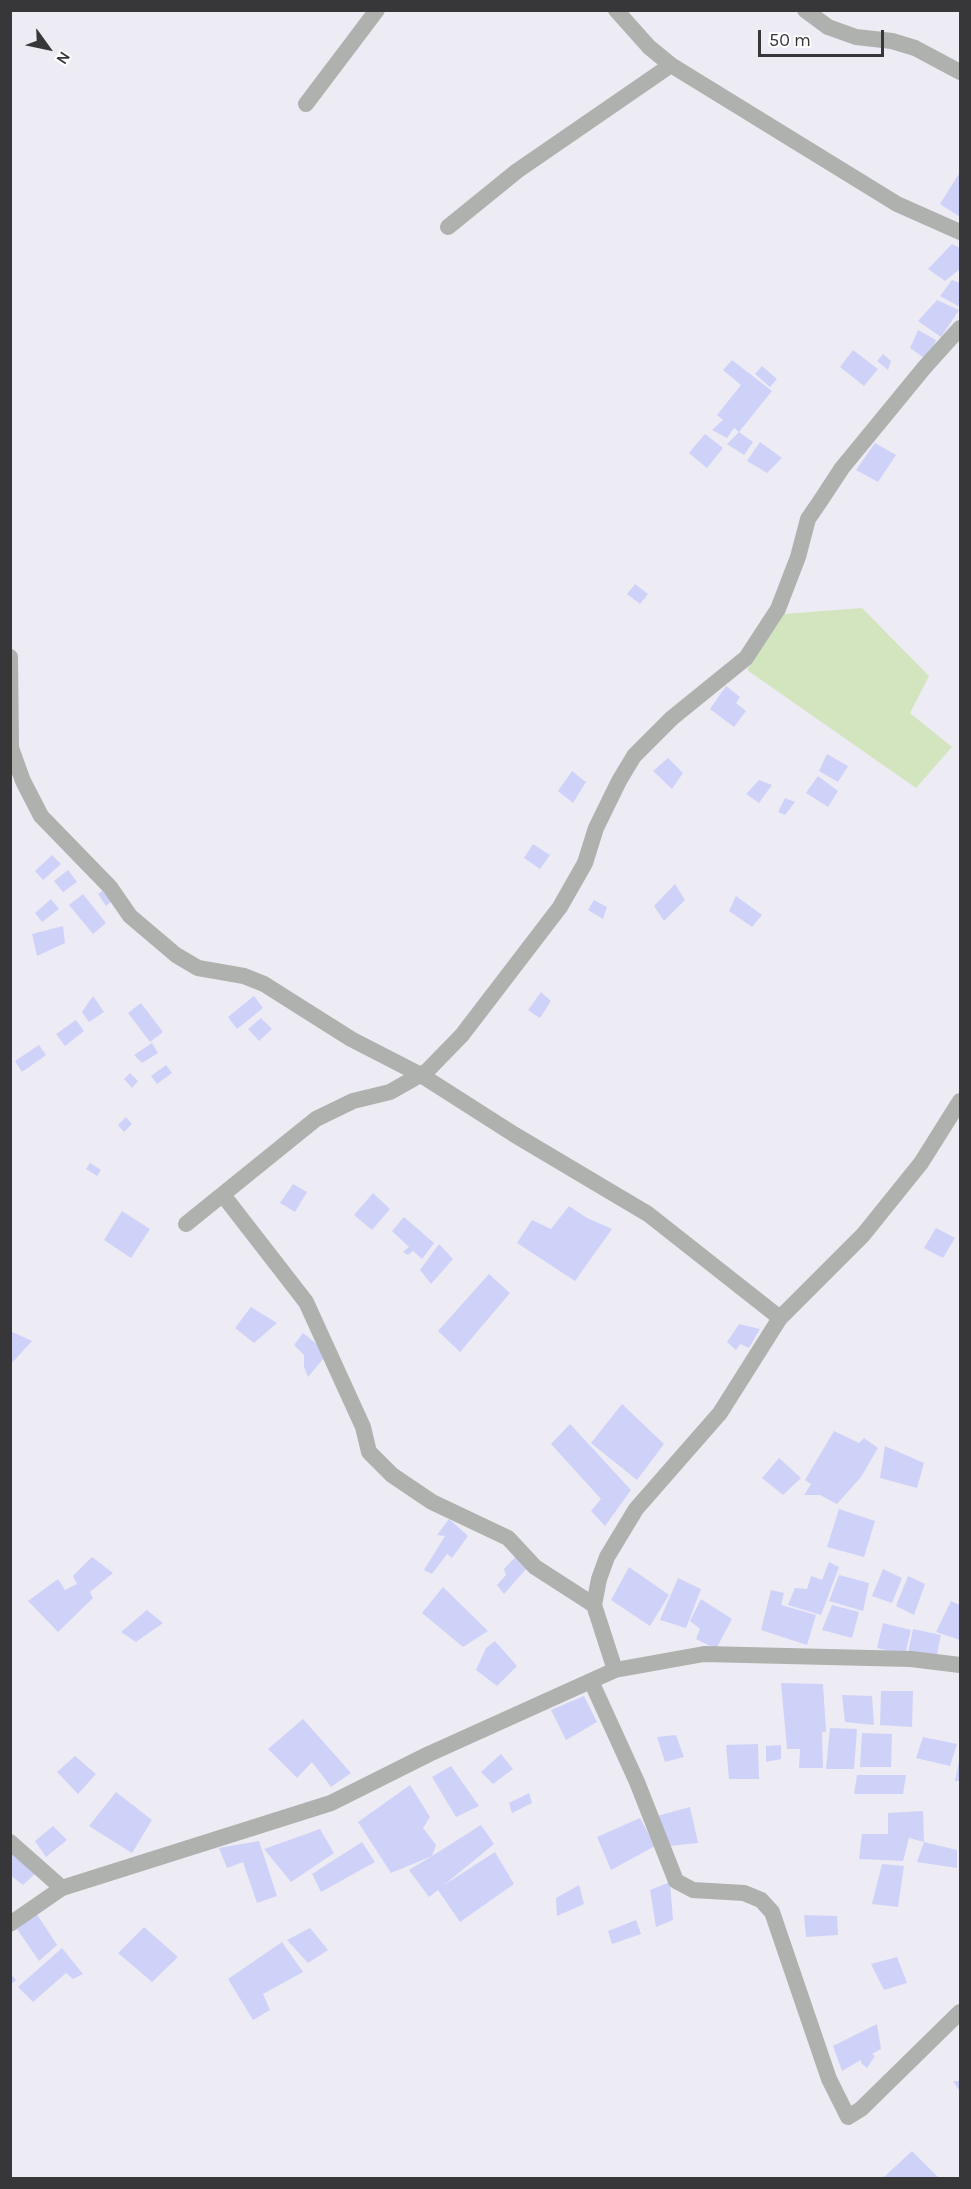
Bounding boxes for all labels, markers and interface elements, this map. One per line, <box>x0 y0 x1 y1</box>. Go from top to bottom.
north arrow <box>18 18 78 78</box>
scale bar <box>761 18 887 56</box>
text: 50 m <box>769 29 811 51</box>
text: N <box>52 48 75 68</box>

